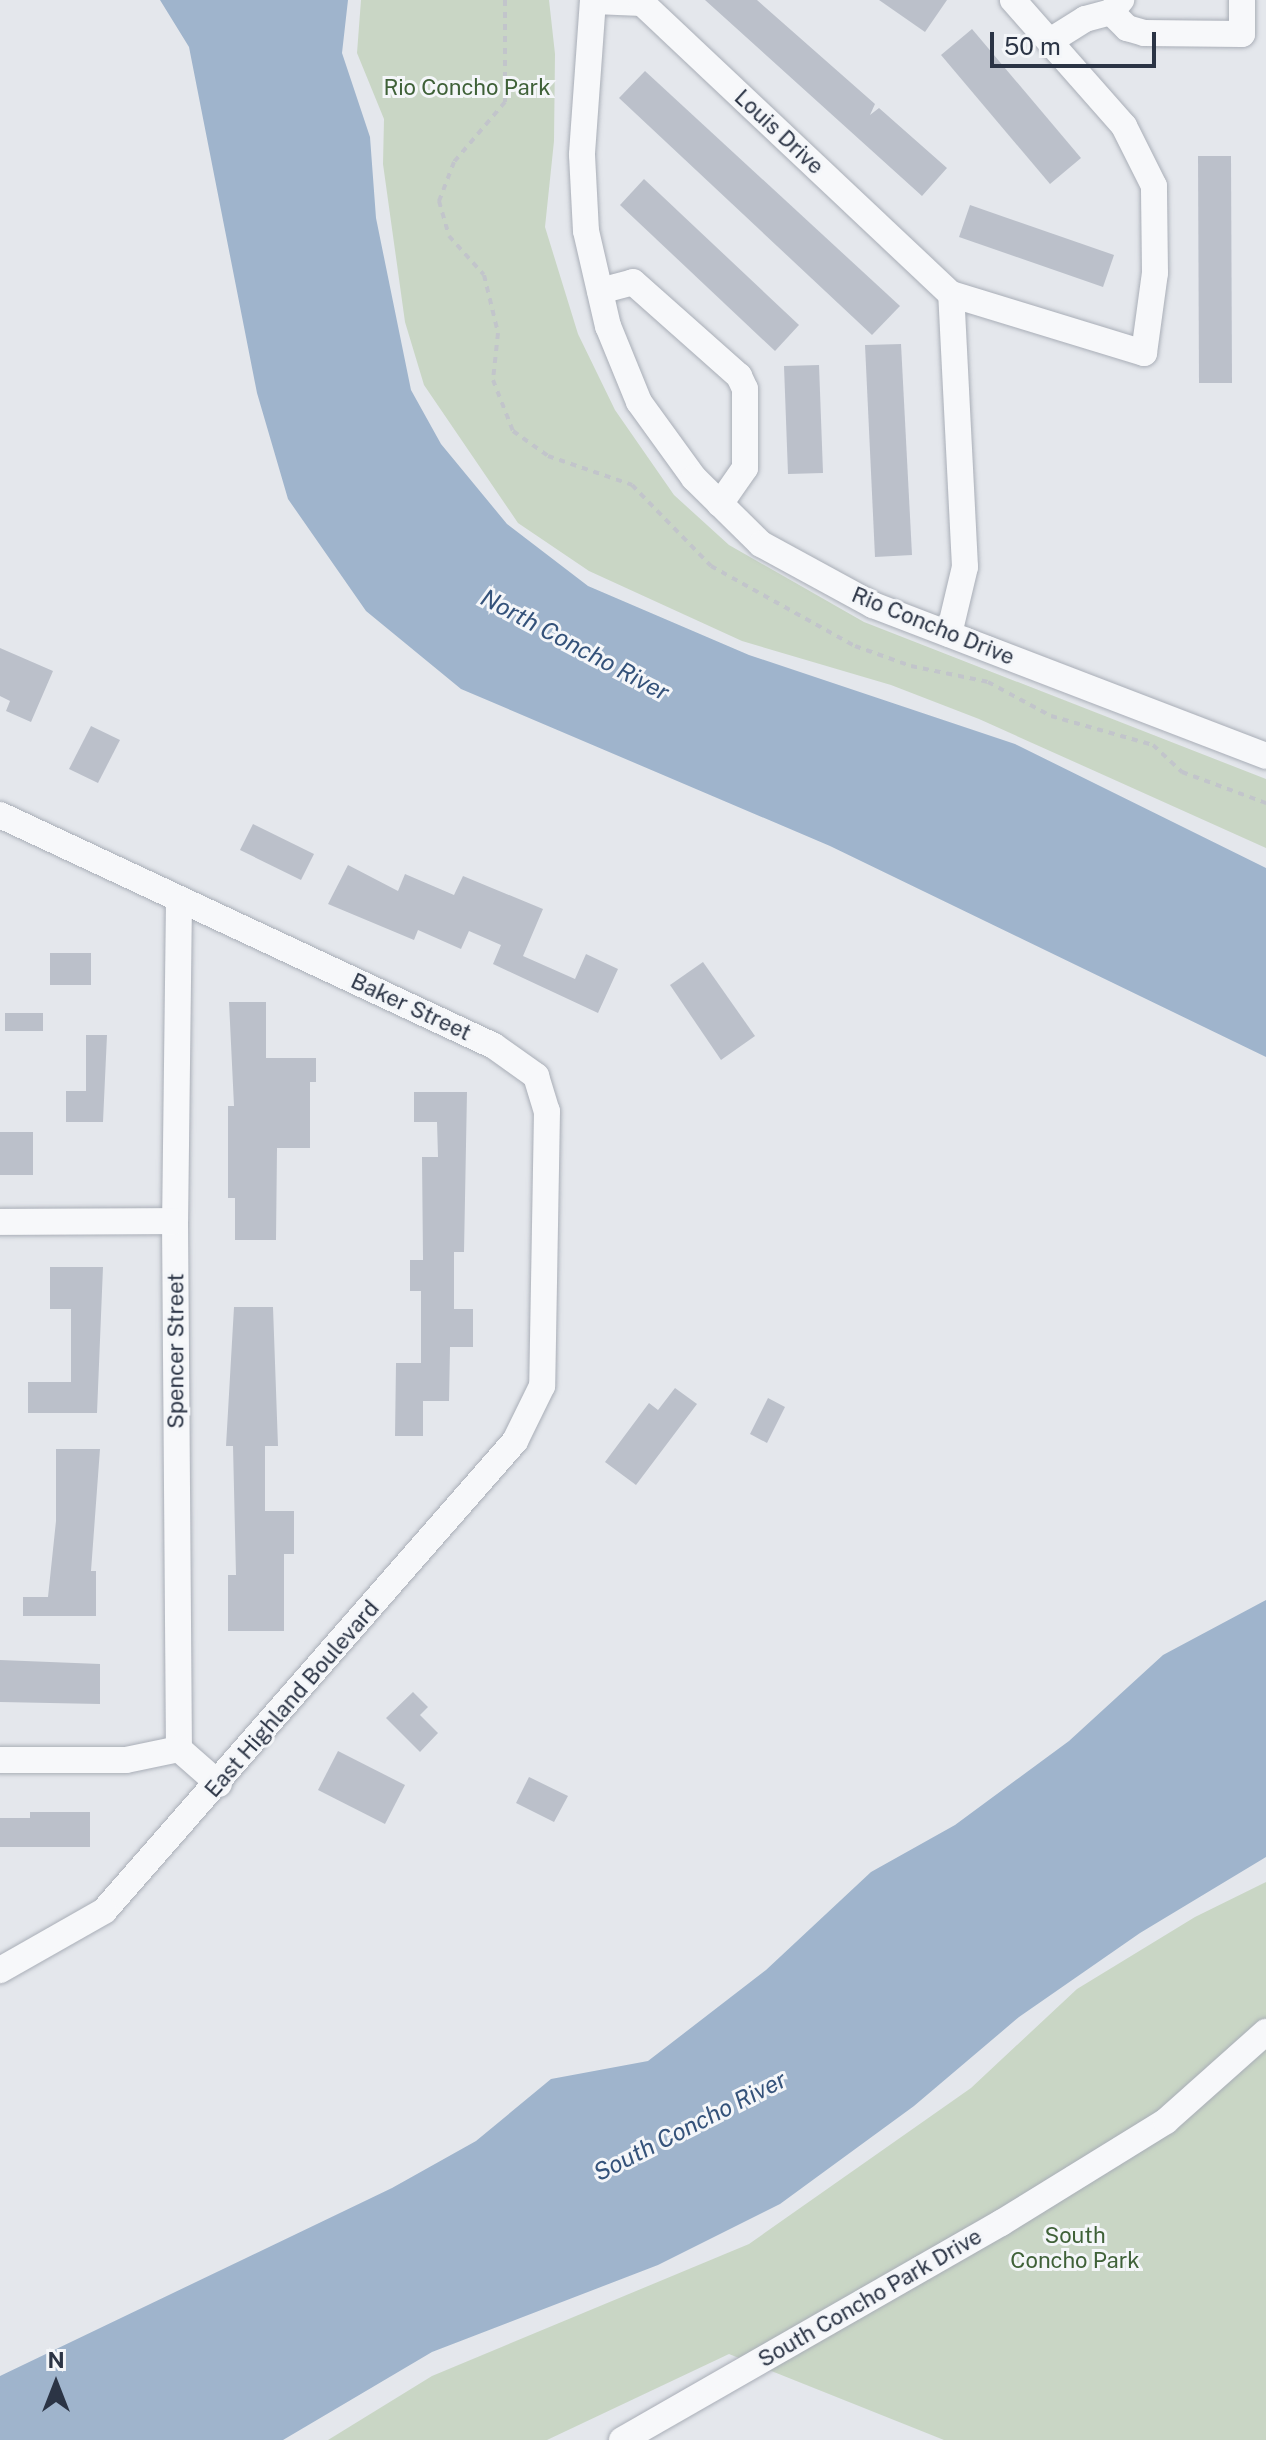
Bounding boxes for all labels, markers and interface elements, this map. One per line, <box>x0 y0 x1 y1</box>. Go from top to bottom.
scale bar <box>994 16 1160 66</box>
text: 50 m <box>1004 32 1061 60</box>
park label: Rio Concho Park <box>383 75 551 101</box>
street label: Louis Drive <box>729 84 829 180</box>
street label: Rio Concho Drive <box>848 581 1018 671</box>
water label: North Concho River <box>476 583 674 707</box>
street label: Baker Street <box>347 968 475 1046</box>
street label: Spencer Street <box>163 1273 189 1429</box>
street label: East Highland Boulevard <box>199 1595 385 1803</box>
water label: South Concho River <box>589 2065 791 2187</box>
park label: South Concho Park <box>1010 2222 1140 2274</box>
street label: South Concho Park Drive <box>753 2223 987 2373</box>
north arrow <box>16 2344 96 2424</box>
text: N <box>47 2347 65 2373</box>

